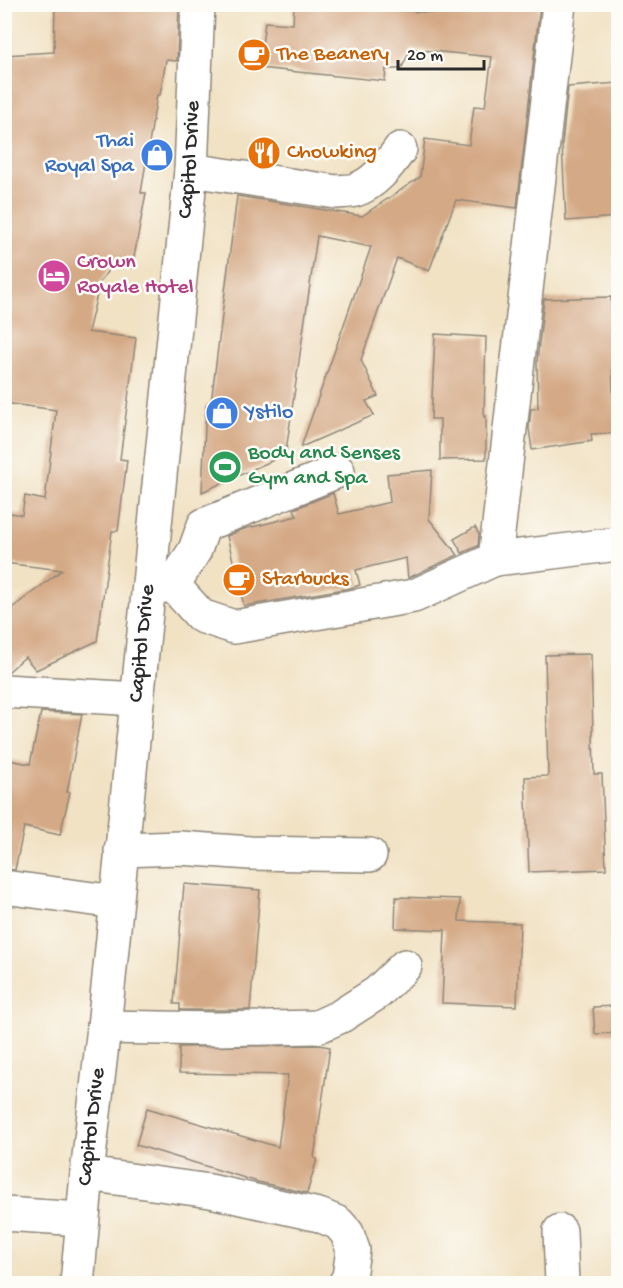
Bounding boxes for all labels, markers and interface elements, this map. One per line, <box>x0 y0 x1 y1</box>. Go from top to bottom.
scale bar <box>398 33 484 71</box>
cafe icon: The Beanery <box>236 37 272 73</box>
place label: The Beanery <box>275 42 389 68</box>
text: 20 m <box>407 46 443 67</box>
street label: Capitol Drive <box>173 100 207 220</box>
place label: Thai Royal Spa <box>45 129 135 180</box>
restaurant icon: Chowking <box>246 135 282 171</box>
shop icon: Thai Royal Spa <box>139 137 175 173</box>
place label: Chowking <box>287 140 377 166</box>
place label: Crown Royale Hotel <box>77 250 194 301</box>
hotel icon: Crown Royale Hotel <box>36 258 72 294</box>
shop icon: Ystilo <box>204 395 240 431</box>
place label: Ystilo <box>243 400 293 426</box>
place label: Body and Senses Gym and Spa <box>247 441 401 492</box>
sports icon: Body and Senses Gym and Spa <box>207 449 243 485</box>
cafe icon: Starbucks <box>221 562 257 598</box>
place label: Starbucks <box>262 567 349 593</box>
street label: Capitol Drive <box>124 583 162 704</box>
street label: Capitol Drive <box>73 1066 112 1187</box>

